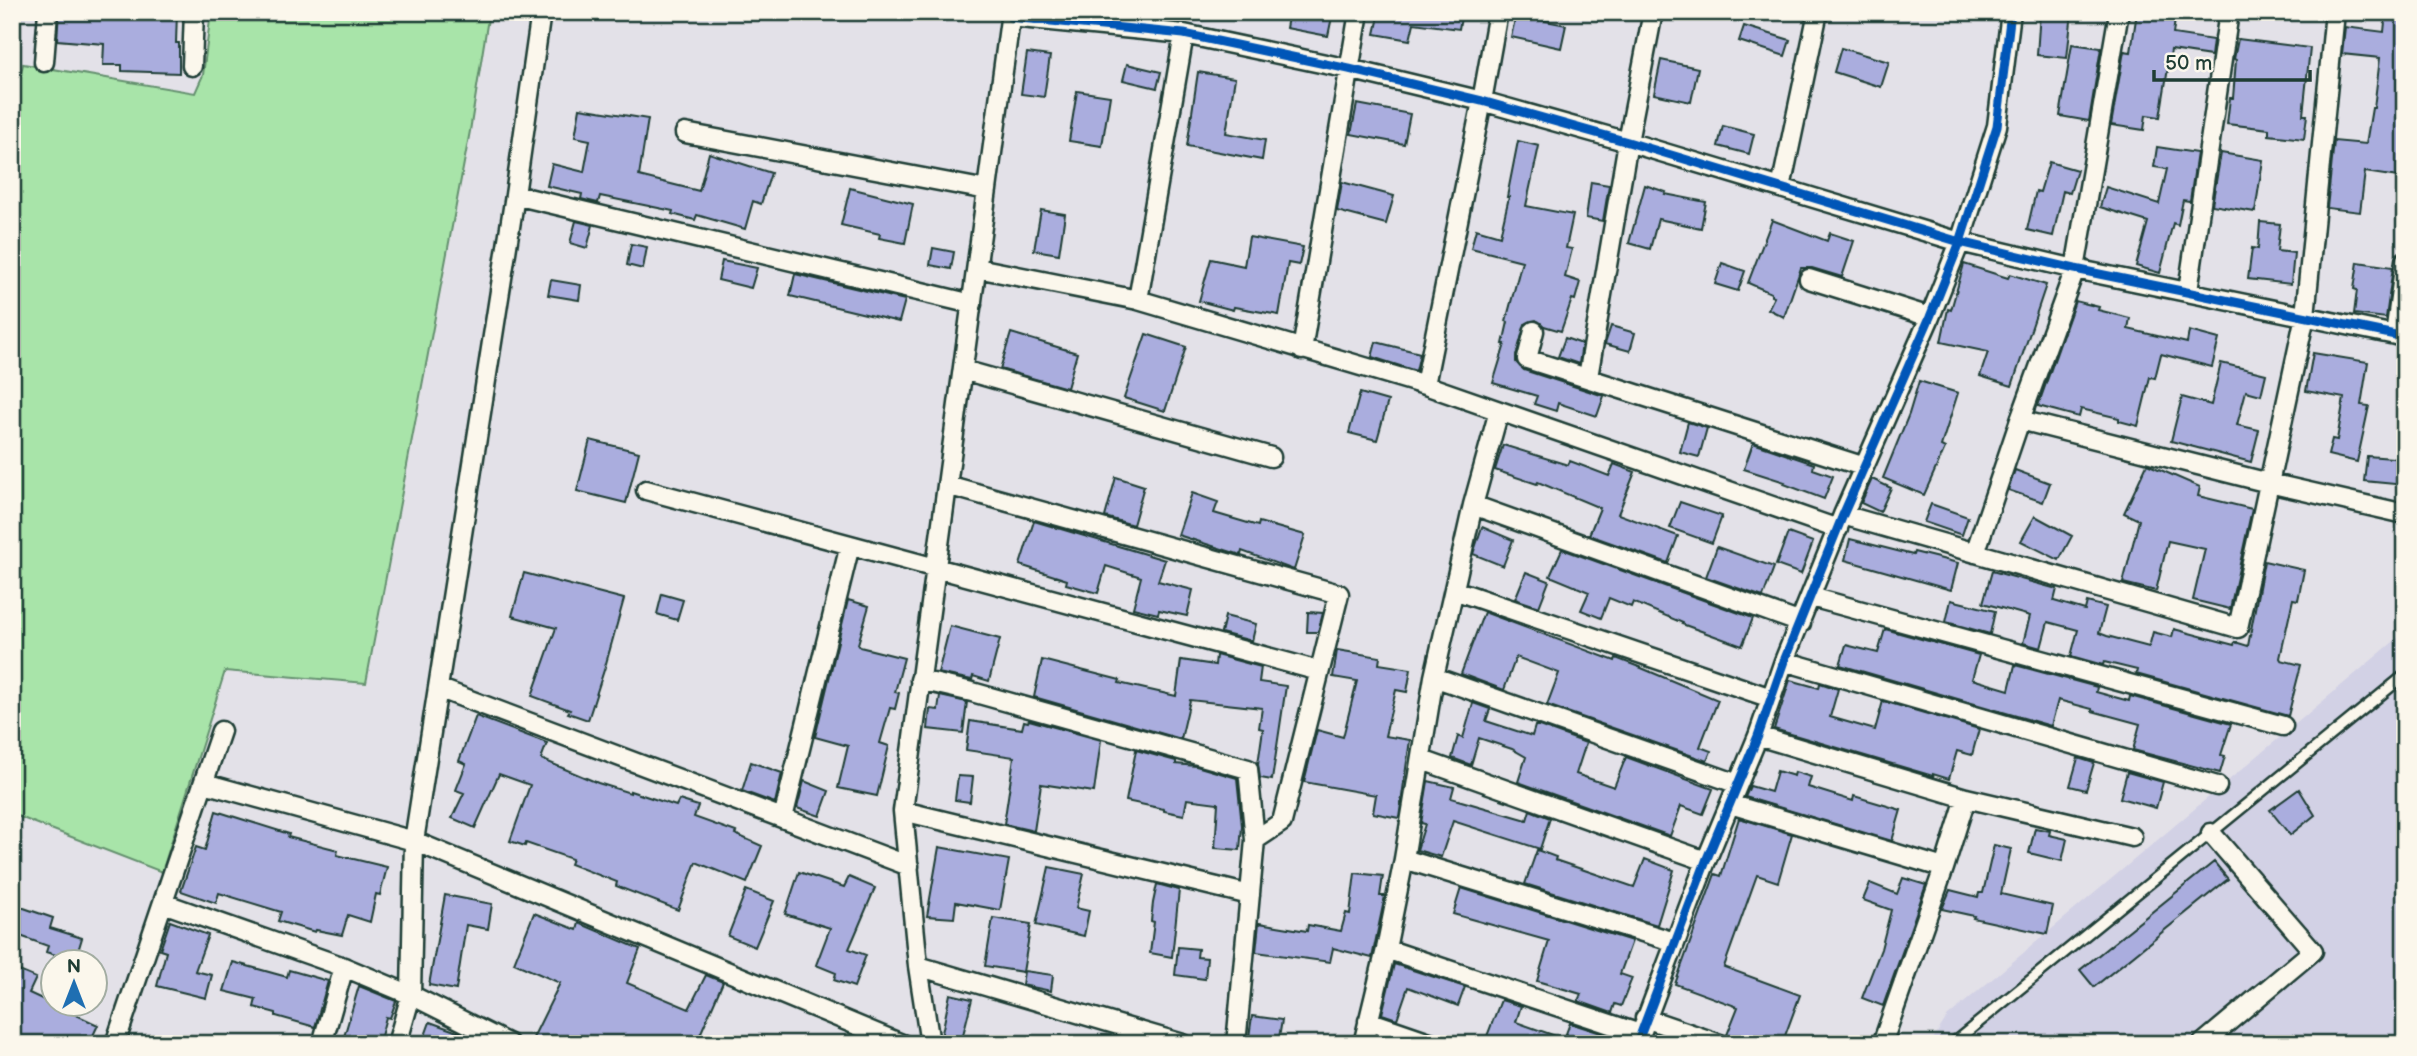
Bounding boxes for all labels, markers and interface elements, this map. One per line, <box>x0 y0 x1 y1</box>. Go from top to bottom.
scale bar <box>2154 38 2310 82</box>
text: 50 m <box>2165 51 2212 76</box>
north arrow <box>38 948 108 1018</box>
text: N <box>67 956 81 979</box>

